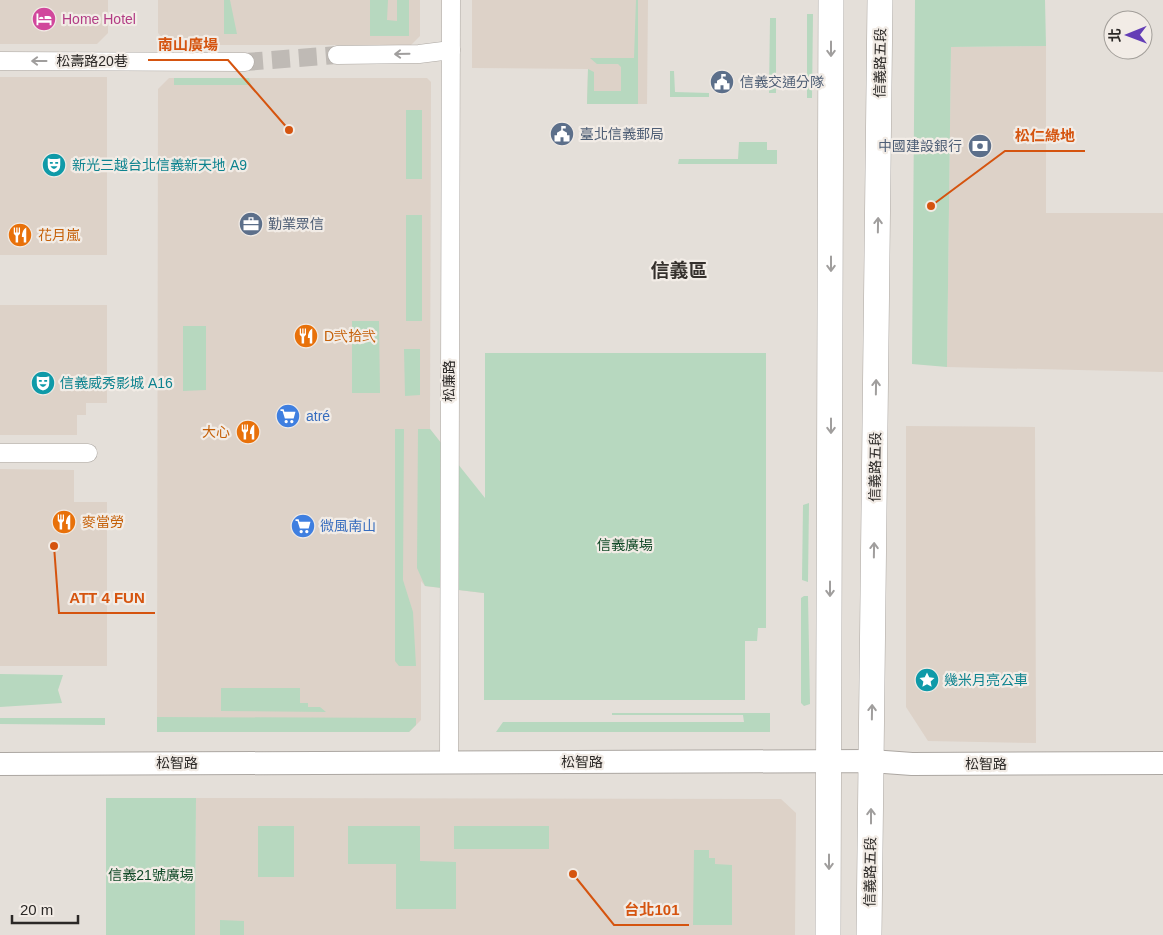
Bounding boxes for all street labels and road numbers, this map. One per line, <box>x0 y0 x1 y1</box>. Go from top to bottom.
street label: 信義路五段 <box>871 28 889 98</box>
street label: 松壽路20巷 <box>56 53 128 69</box>
street label: 松廉路 <box>441 360 457 402</box>
street label: 信義路五段 <box>866 432 884 502</box>
street label: 松智路 <box>561 754 603 770</box>
street label: 松智路 <box>156 755 198 771</box>
street label: 松智路 <box>965 756 1007 772</box>
street label: 信義路五段 <box>861 837 879 907</box>

